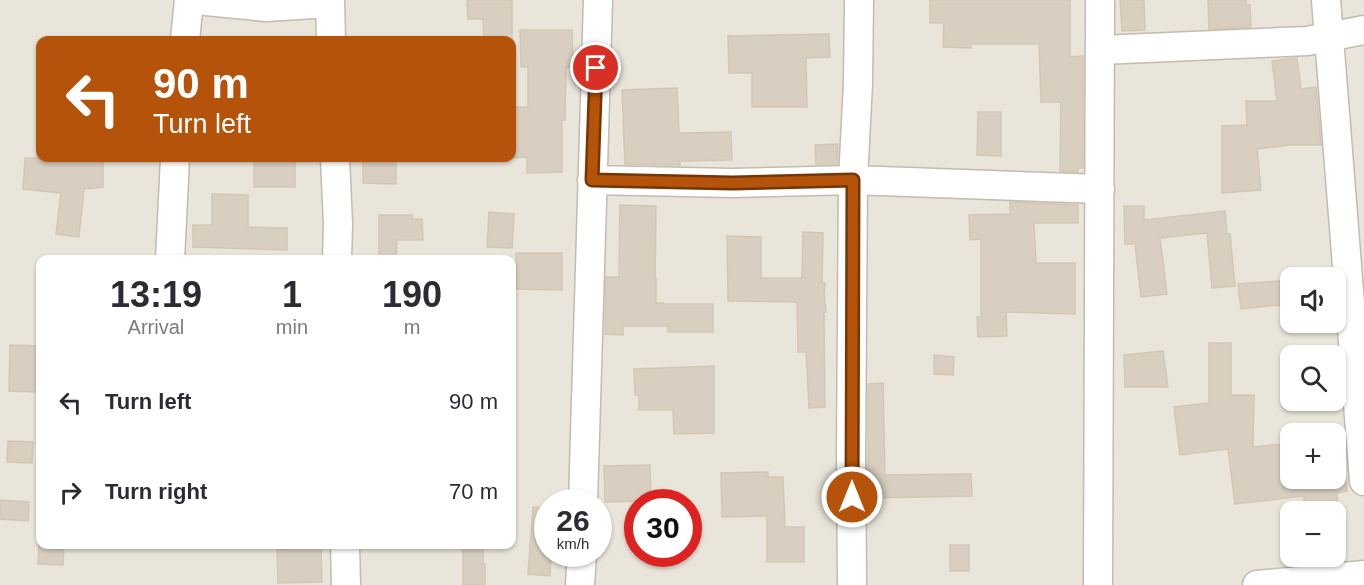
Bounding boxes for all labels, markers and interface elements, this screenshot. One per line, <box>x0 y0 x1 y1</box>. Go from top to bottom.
pin <box>570 42 621 93</box>
icon: arrive <box>579 51 612 84</box>
icon: left <box>54 60 132 138</box>
text: 90 m <box>153 60 249 107</box>
text: Turn left <box>153 109 251 139</box>
map controls <box>1280 267 1346 567</box>
button: sound <box>1280 267 1346 333</box>
text: 13:19 <box>110 274 202 315</box>
text: 1 <box>282 274 302 315</box>
text: 190 <box>382 274 442 315</box>
text: Arrival <box>128 316 184 338</box>
text: min <box>276 316 308 338</box>
text: m <box>404 316 420 338</box>
button: search <box>1280 345 1346 411</box>
icon: left <box>54 386 87 419</box>
text: Turn left <box>105 389 191 414</box>
text: 90 m <box>449 389 498 414</box>
button: + <box>1280 423 1346 489</box>
position arrow <box>820 465 884 529</box>
icon: right <box>54 476 87 509</box>
text: Turn right <box>105 479 207 504</box>
text: 70 m <box>449 479 498 504</box>
speed limit sign: 30 <box>624 489 702 567</box>
button: − <box>1280 501 1346 567</box>
text: 26 <box>556 504 590 537</box>
text: km/h <box>557 535 589 552</box>

